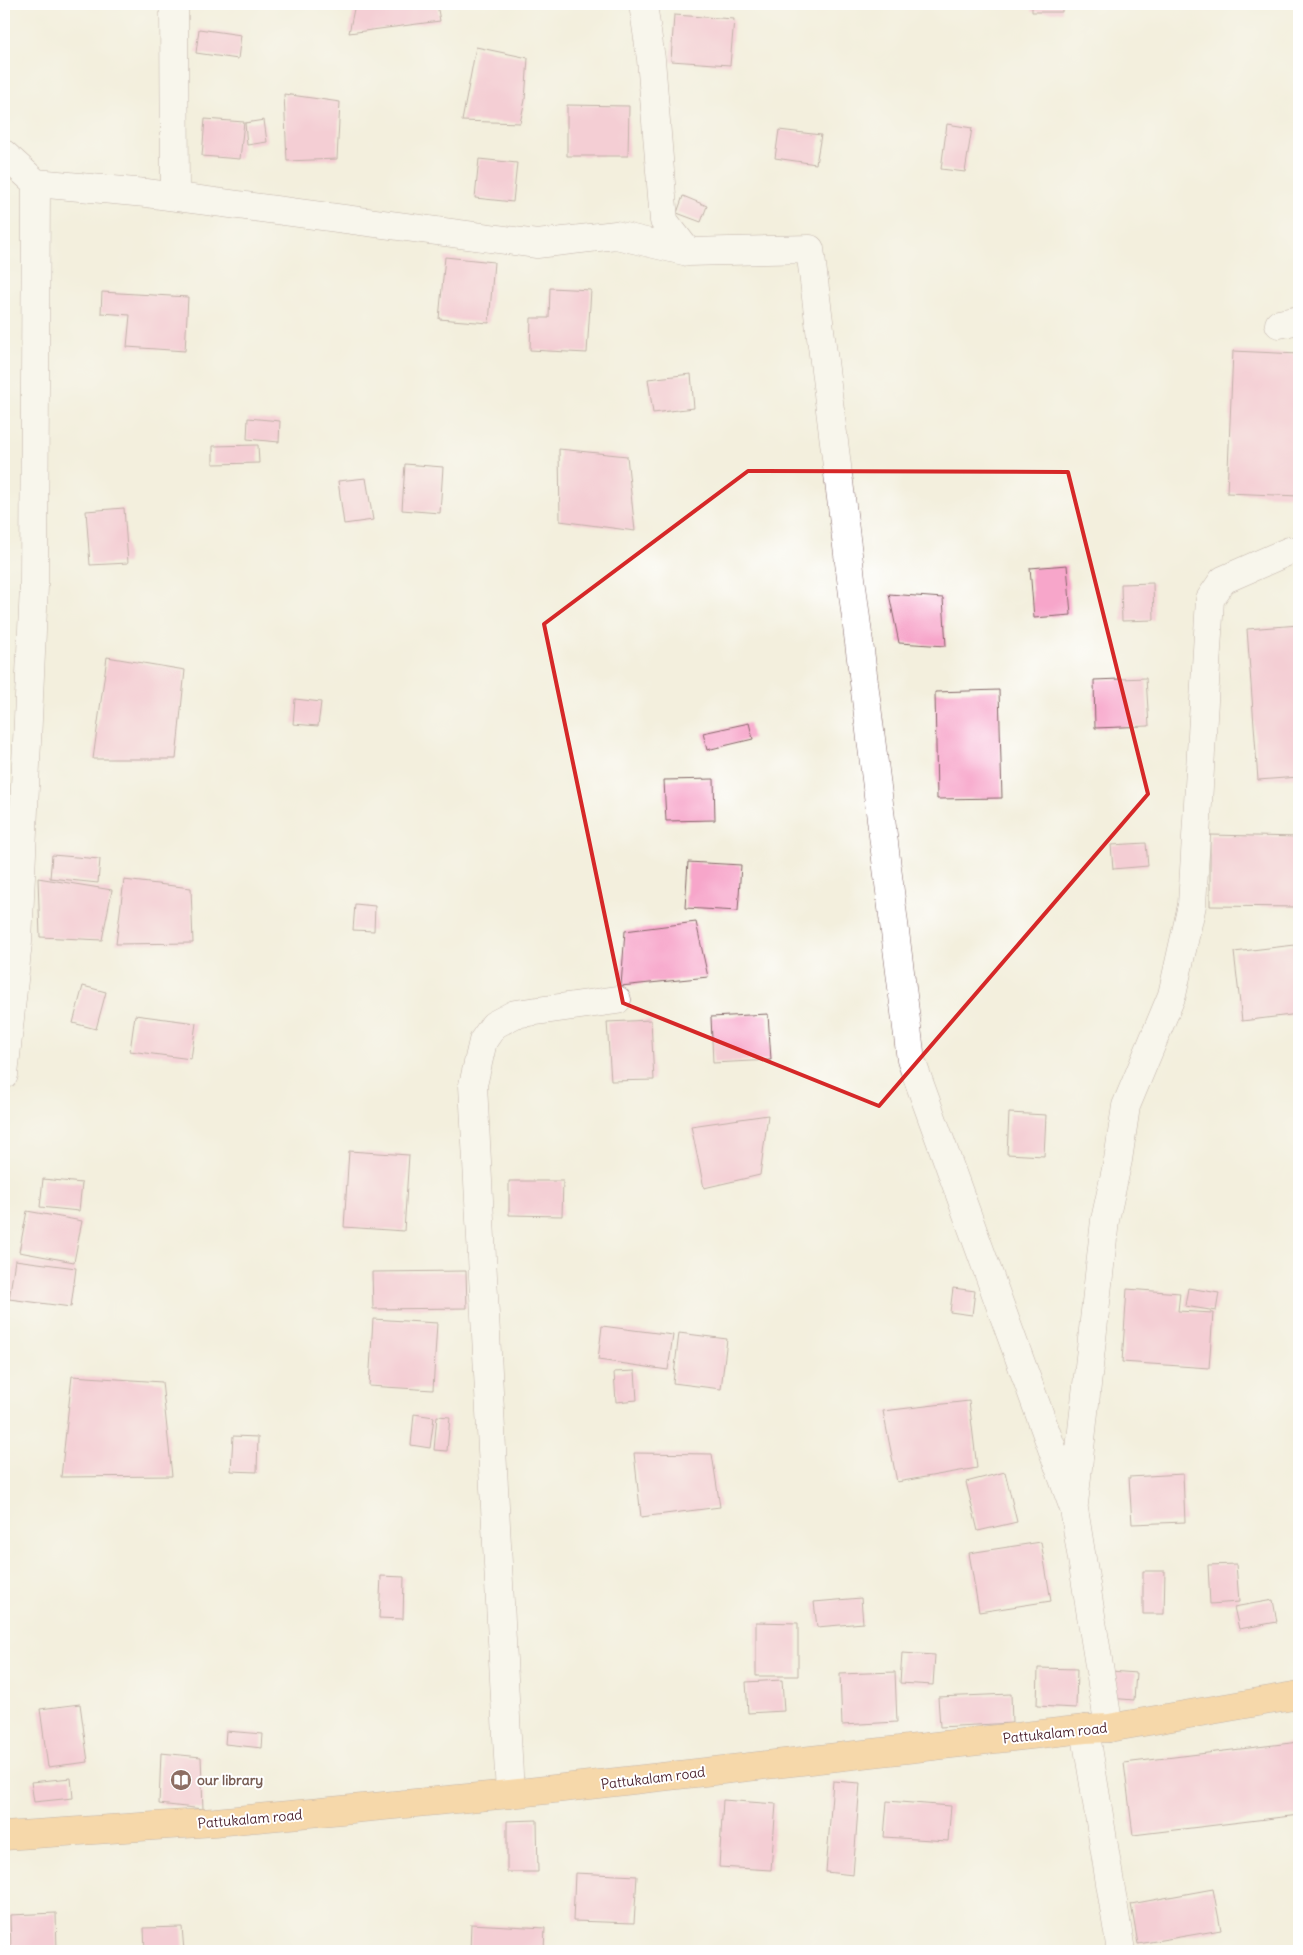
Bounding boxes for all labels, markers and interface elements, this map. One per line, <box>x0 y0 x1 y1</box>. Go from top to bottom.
street label: Pattukalam road <box>1002 1719 1108 1747</box>
street label: Pattukalam road <box>600 1763 706 1793</box>
library icon: our library <box>169 1768 193 1792</box>
place label: our library <box>197 1771 263 1789</box>
street label: Pattukalam road <box>197 1805 303 1833</box>

